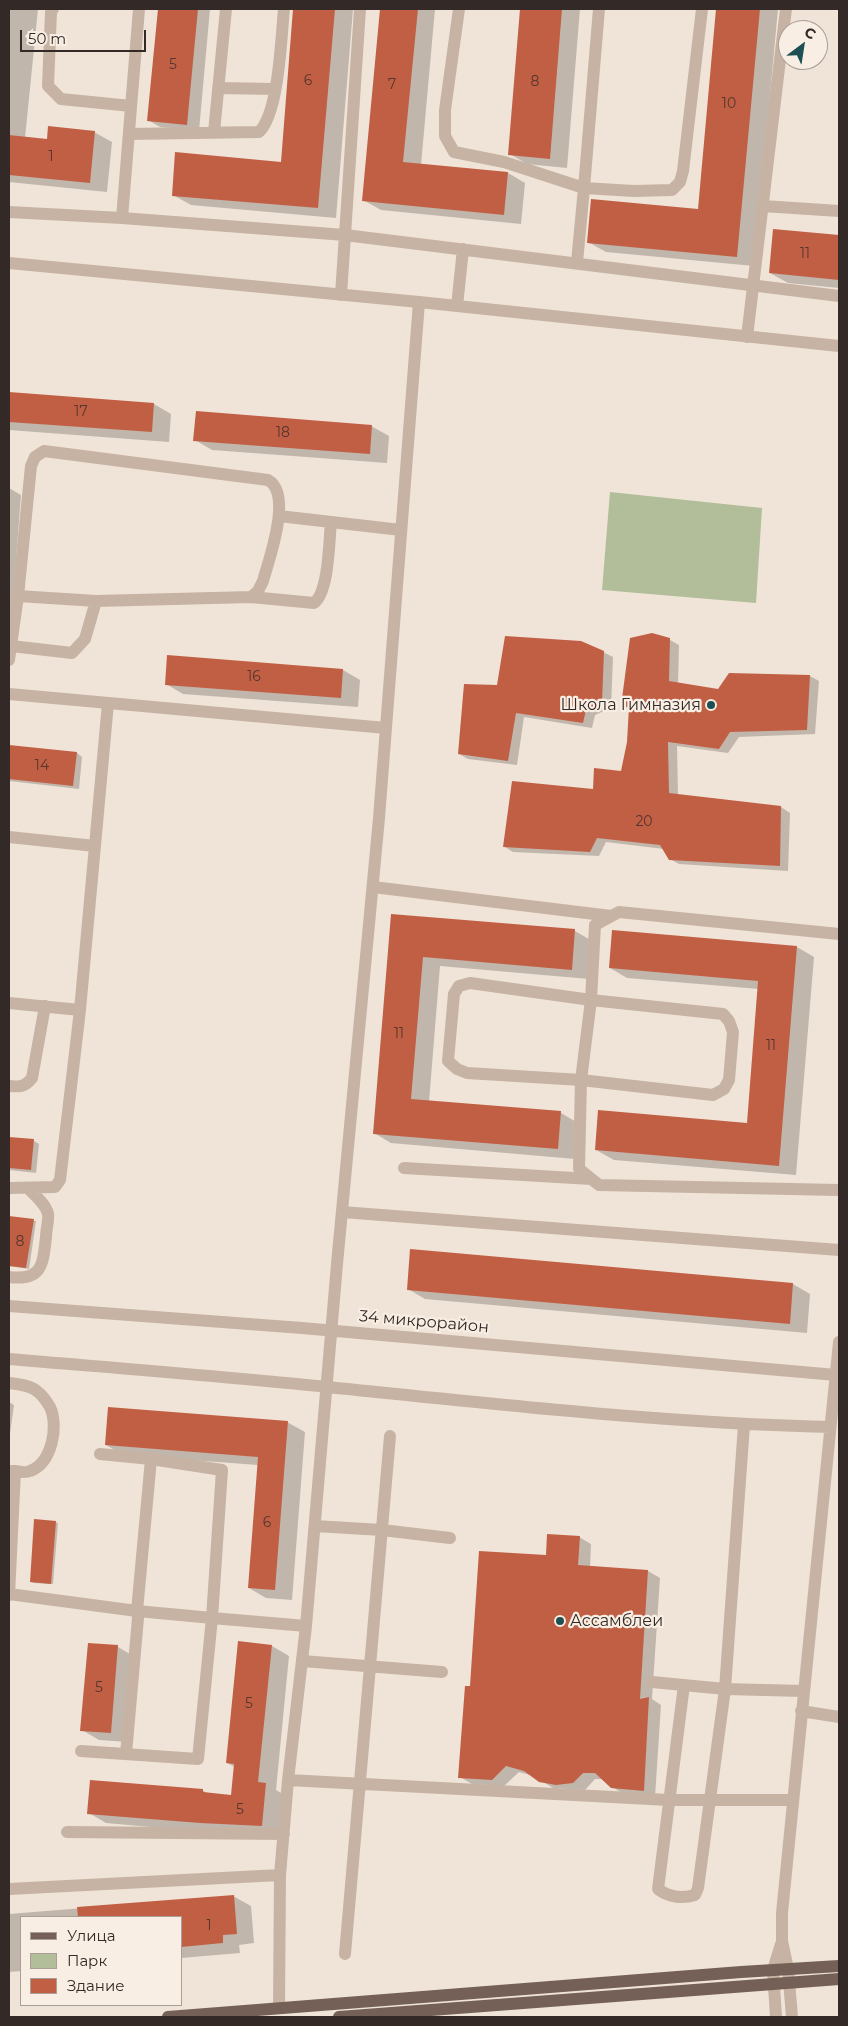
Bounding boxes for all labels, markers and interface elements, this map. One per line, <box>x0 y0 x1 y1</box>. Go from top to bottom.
scale bar <box>22 20 149 52</box>
north arrow <box>778 20 828 70</box>
text: С <box>801 23 819 43</box>
text: 50 m <box>28 29 66 48</box>
house number: 5 <box>169 57 177 73</box>
house number: 6 <box>304 73 312 89</box>
house number: 8 <box>531 74 539 90</box>
house number: 7 <box>388 77 396 93</box>
house number: 10 <box>722 96 736 112</box>
house number: 1 <box>48 149 54 165</box>
house number: 11 <box>800 246 810 262</box>
house number: 17 <box>74 404 88 420</box>
house number: 18 <box>276 425 290 441</box>
house number: 16 <box>247 669 261 685</box>
place label: Школа Гимназия <box>560 695 701 715</box>
marker: Школа Гимназия <box>705 699 717 711</box>
house number: 14 <box>35 758 49 774</box>
house number: 20 <box>635 814 653 830</box>
house number: 11 <box>394 1026 404 1042</box>
house number: 11 <box>766 1038 776 1054</box>
house number: 8 <box>16 1234 24 1250</box>
street label: 34 микрорайон <box>358 1307 490 1337</box>
house number: 6 <box>263 1515 271 1531</box>
place label: Ассамблеи <box>570 1611 663 1631</box>
marker: Ассамблеи <box>554 1615 566 1627</box>
house number: 5 <box>95 1680 103 1696</box>
house number: 5 <box>245 1696 253 1712</box>
house number: 5 <box>236 1802 244 1818</box>
legend <box>20 1916 182 2006</box>
house number: 1 <box>206 1918 212 1934</box>
text: Улица <box>67 1926 115 1945</box>
text: Парк <box>67 1951 107 1970</box>
text: Здание <box>67 1976 125 1995</box>

